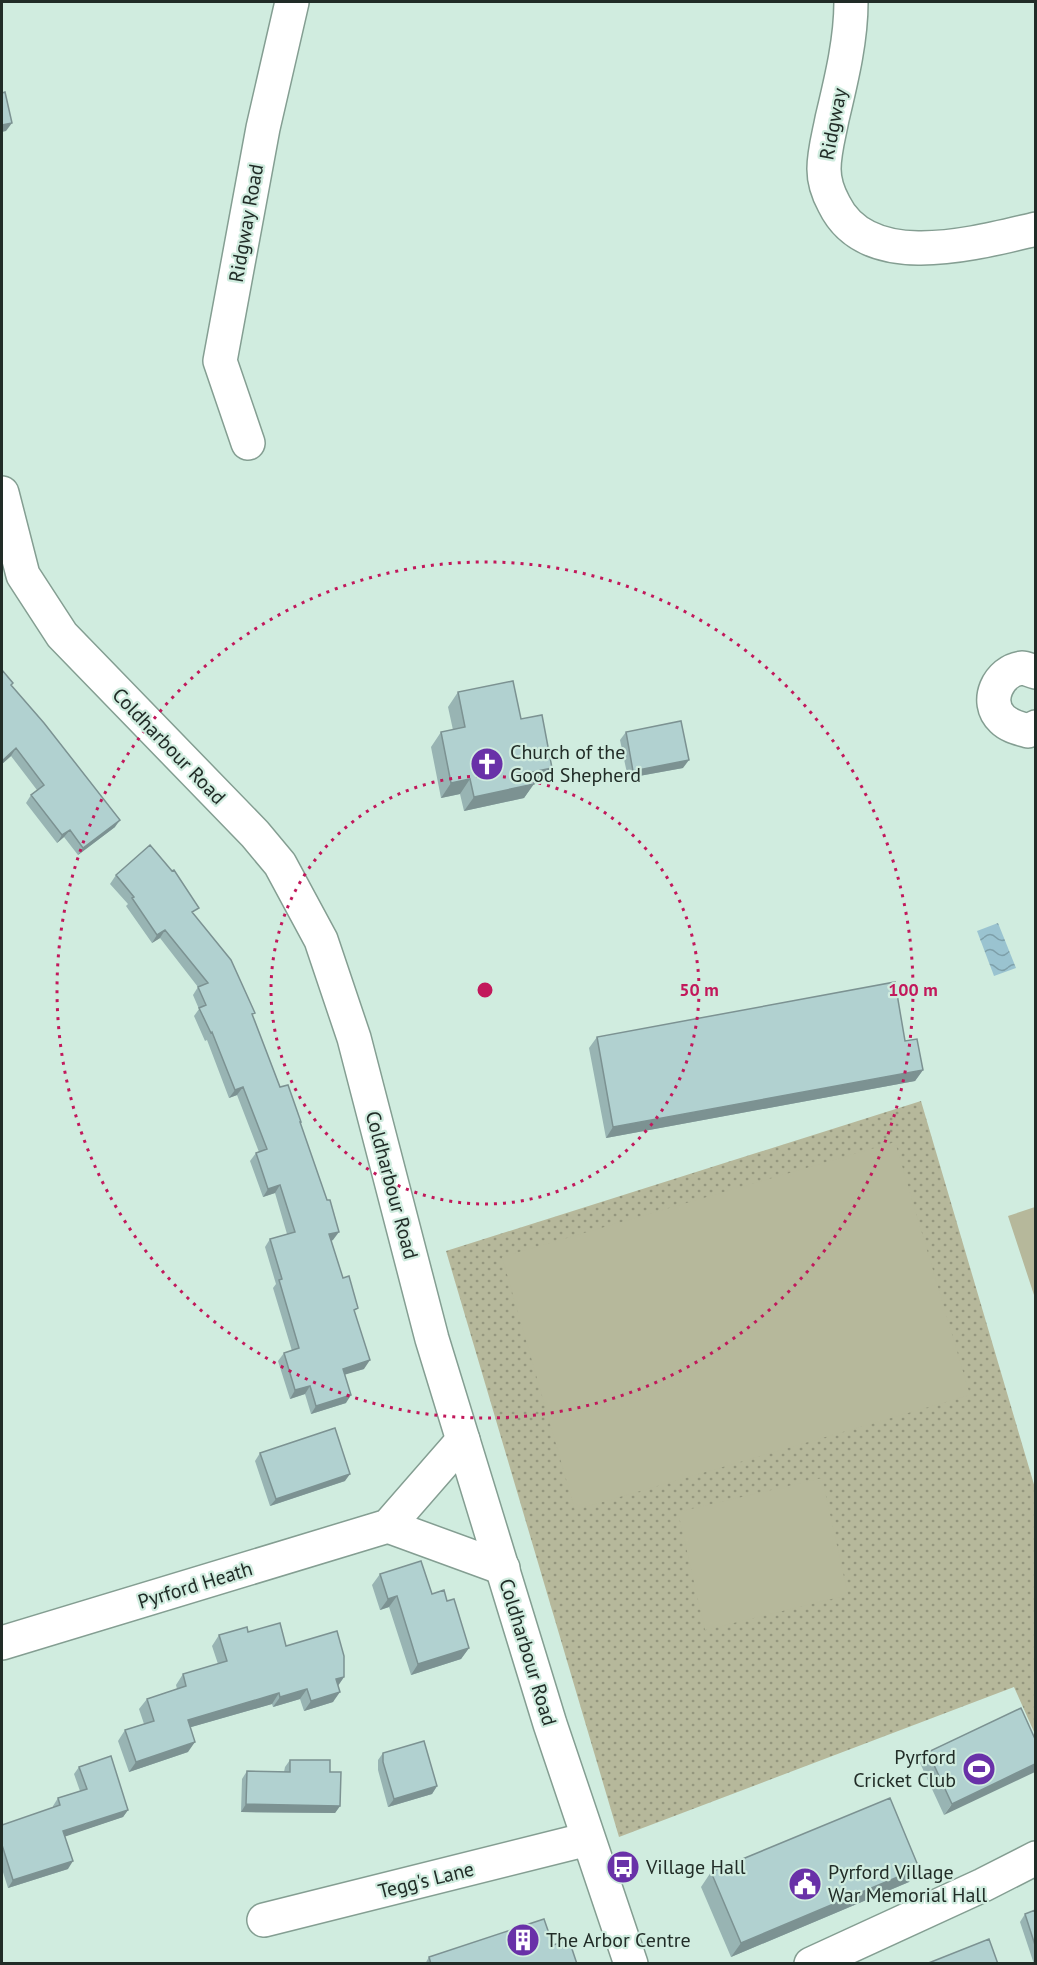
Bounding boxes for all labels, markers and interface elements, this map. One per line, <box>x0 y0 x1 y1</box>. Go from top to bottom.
street label: Ridgway <box>813 85 853 162</box>
street label: Ridgway Road <box>223 162 269 284</box>
street label: Coldharbour Road <box>107 682 231 810</box>
place label: Church of the Good Shepherd <box>510 739 641 788</box>
church icon: Church of the Good Shepherd <box>469 746 505 782</box>
text: 50 m <box>679 978 719 1001</box>
text: 100 m <box>888 978 938 1001</box>
centre of rings <box>475 980 495 1000</box>
street label: Coldharbour Road <box>360 1108 424 1262</box>
street label: Pyrford Heath <box>135 1555 255 1615</box>
street label: Coldharbour Road <box>493 1575 563 1729</box>
place label: Pyrford Cricket Club <box>853 1744 956 1793</box>
sports icon: Pyrford Cricket Club <box>961 1751 997 1787</box>
bus stop icon: Village Hall <box>605 1849 641 1885</box>
place label: Village Hall <box>645 1854 746 1880</box>
street label: Tegg's Lane <box>375 1856 477 1904</box>
place label: Pyrford Village War Memorial Hall <box>828 1859 987 1908</box>
public building icon: Pyrford Village War Memorial Hall <box>787 1866 823 1902</box>
building icon: The Arbor Centre <box>505 1922 541 1958</box>
place label: The Arbor Centre <box>546 1927 691 1953</box>

